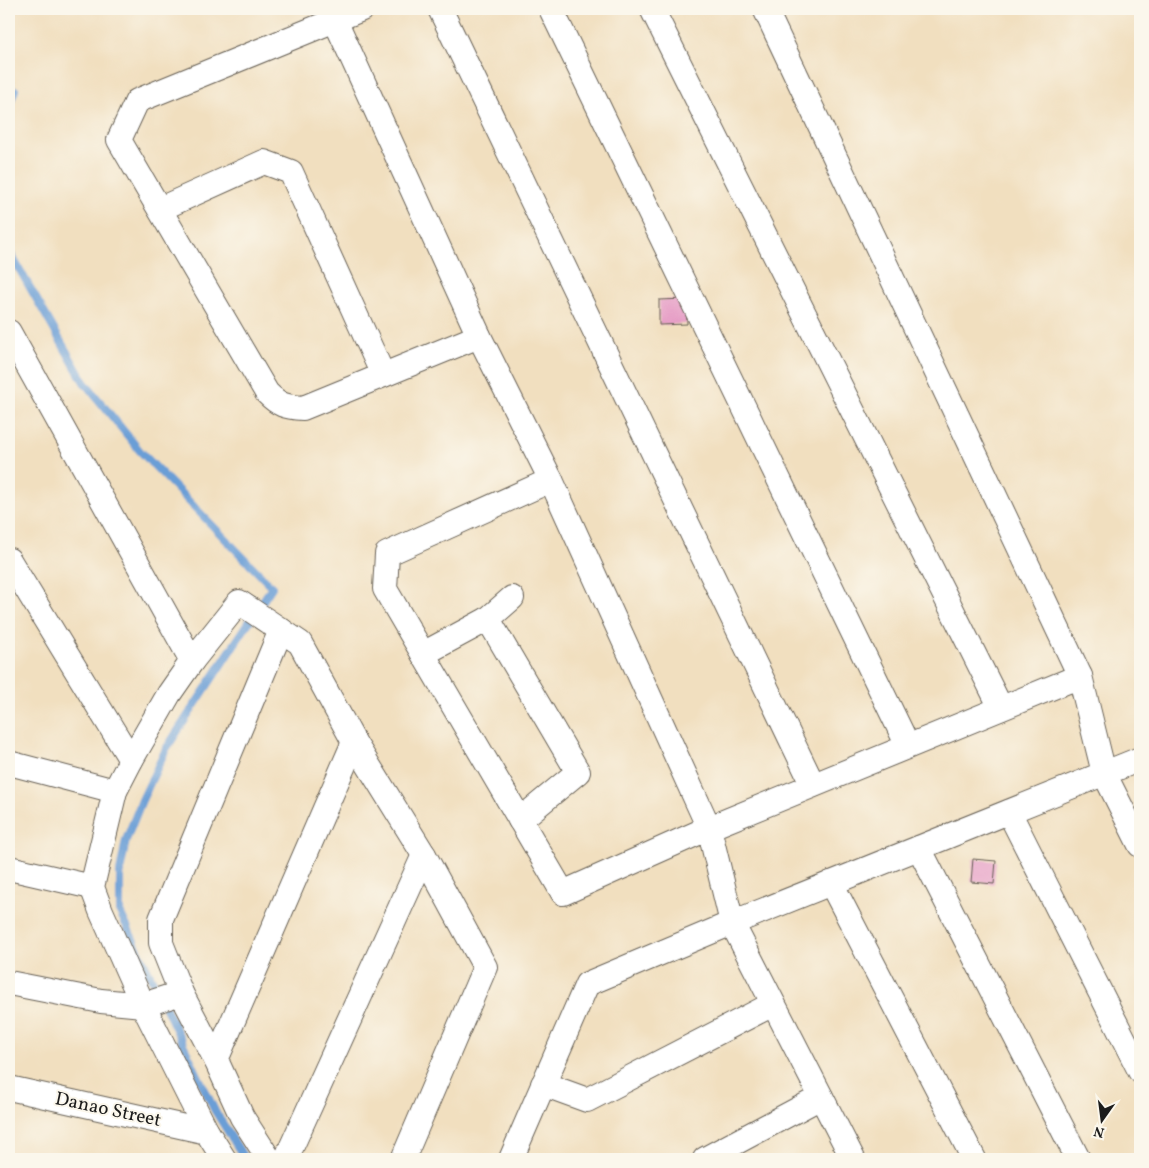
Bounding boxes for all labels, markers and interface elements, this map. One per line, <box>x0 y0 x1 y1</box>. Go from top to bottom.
street label: Danao Street <box>53 1086 164 1134</box>
north arrow <box>1076 1096 1126 1146</box>
text: N <box>1092 1121 1106 1142</box>

